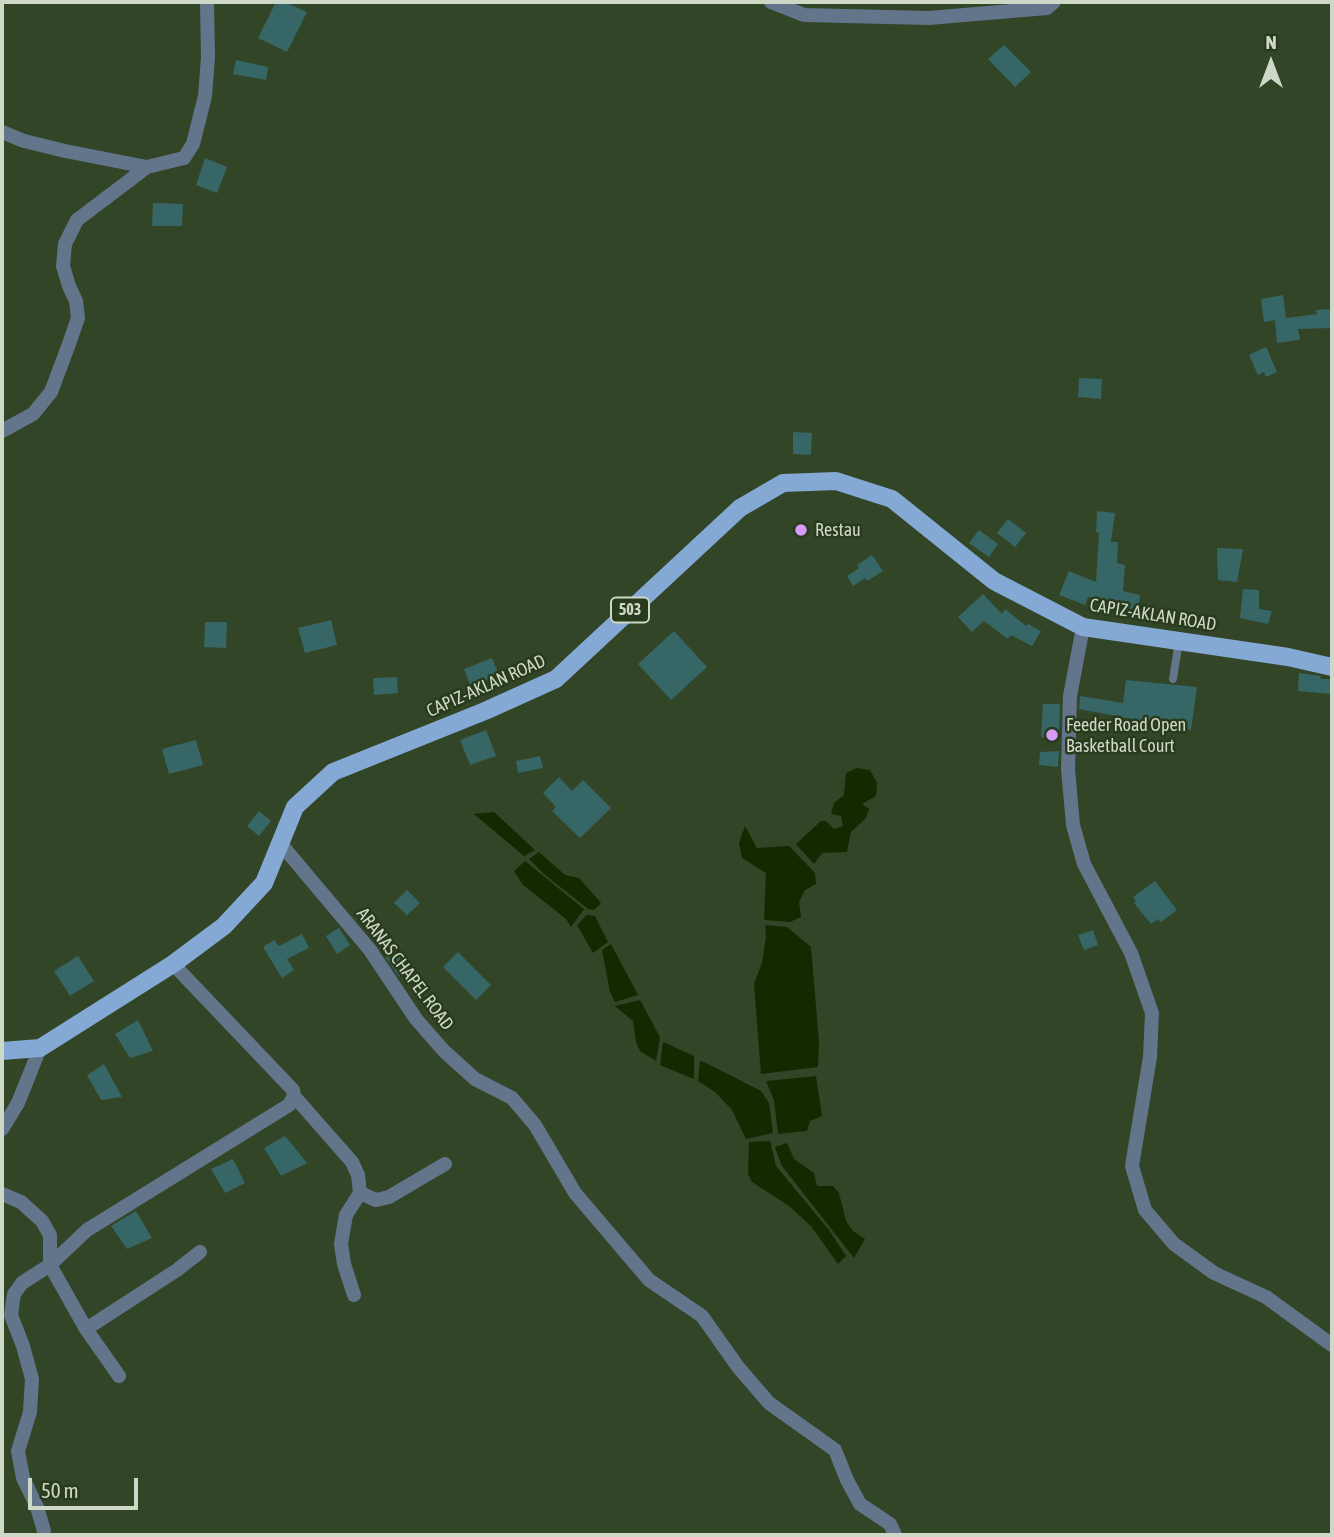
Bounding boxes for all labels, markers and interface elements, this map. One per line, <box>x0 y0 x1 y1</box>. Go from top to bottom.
north arrow <box>1236 28 1306 98</box>
text: N <box>1265 31 1277 53</box>
place label: Restau <box>815 519 861 541</box>
marker: Restau <box>793 522 809 538</box>
street label: CAPIZ-AKLAN ROAD <box>1088 594 1218 636</box>
road number: 503 <box>611 597 649 622</box>
street label: CAPIZ-AKLAN ROAD <box>423 650 549 722</box>
place label: Feeder Road Open Basketball Court <box>1066 714 1186 756</box>
marker: Feeder Road Open Basketball Court <box>1044 727 1060 743</box>
street label: ARANAS CHAPEL ROAD <box>352 904 458 1034</box>
scale bar <box>32 1464 142 1508</box>
text: 50 m <box>41 1478 79 1502</box>

